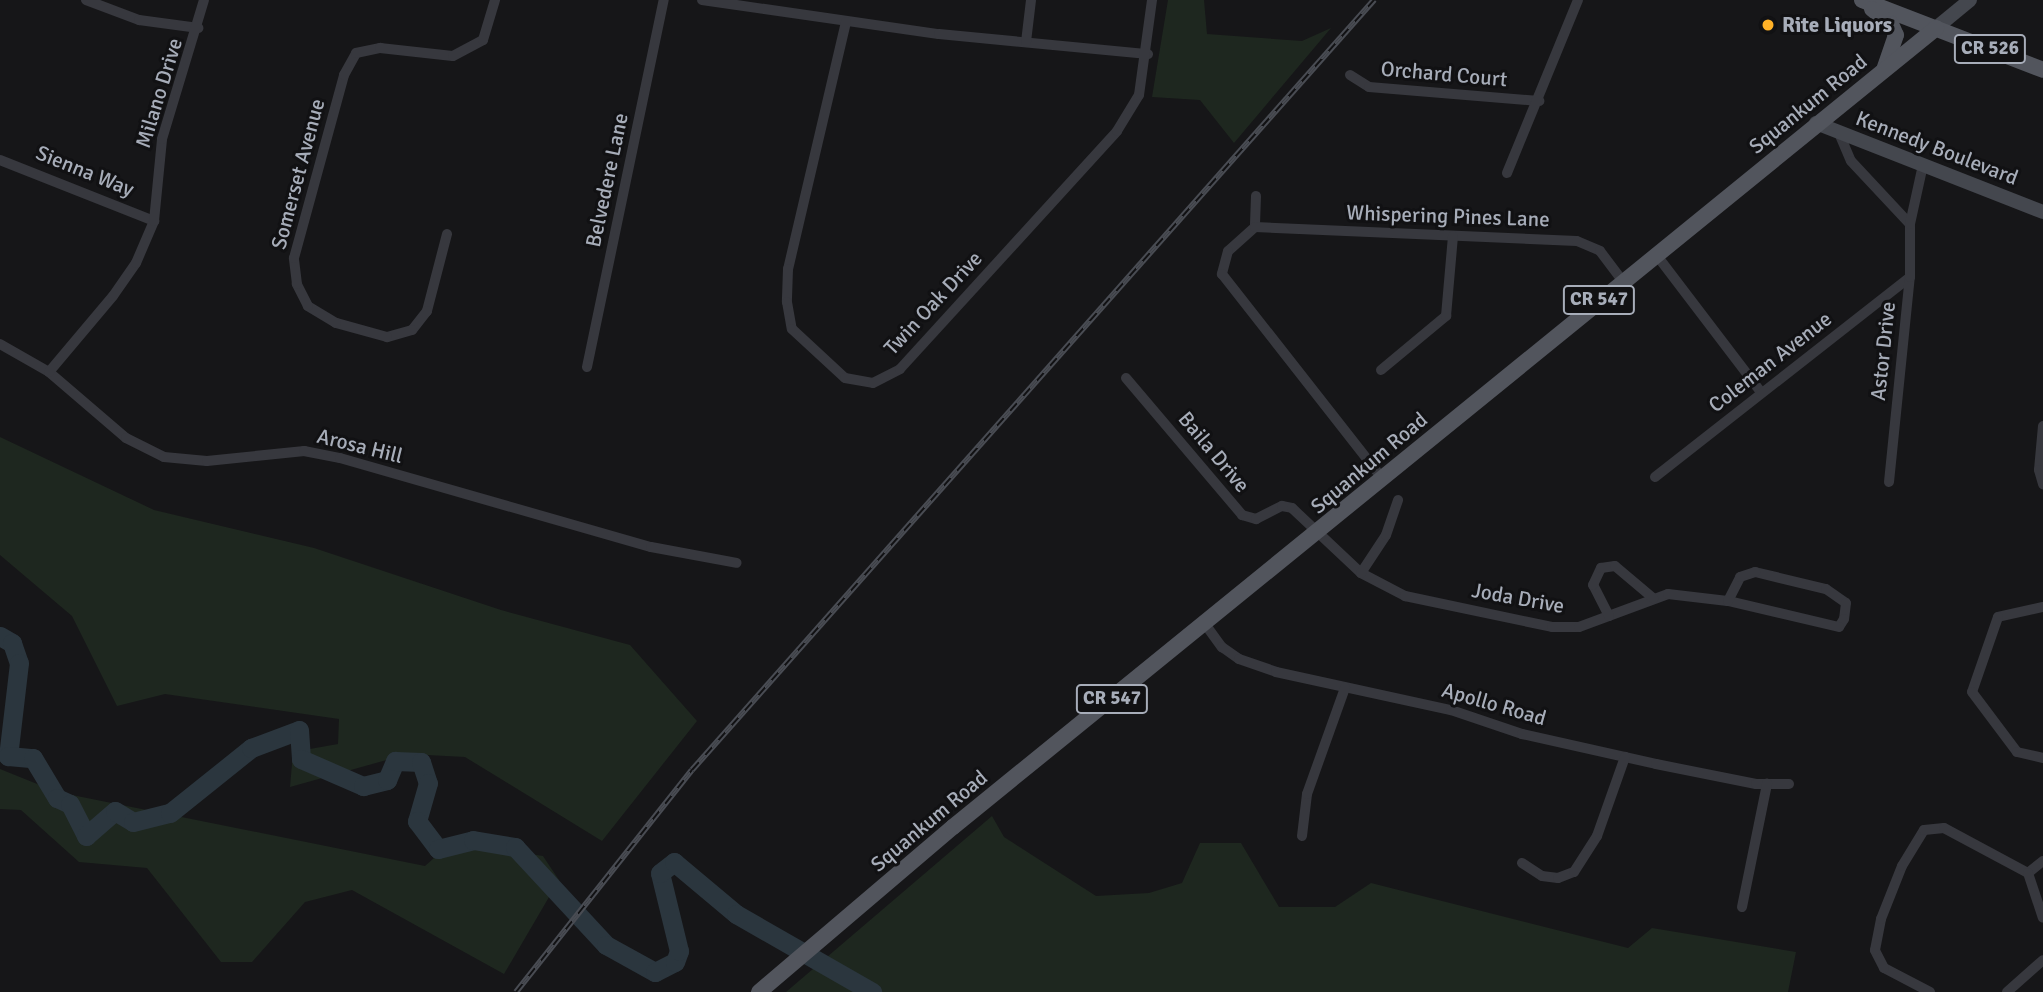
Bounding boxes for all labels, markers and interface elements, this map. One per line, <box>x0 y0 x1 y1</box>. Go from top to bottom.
place label: Rite Liquors <box>1782 12 1892 38</box>
marker: Rite Liquors <box>1760 17 1776 33</box>
road number: CR 526 <box>1953 34 2027 64</box>
street label: Milano Drive <box>130 35 188 151</box>
street label: Squankum Road <box>1744 49 1872 159</box>
street label: Orchard Court <box>1380 56 1508 92</box>
street label: Somerset Avenue <box>266 96 330 252</box>
street label: Kennedy Boulevard <box>1852 105 2022 191</box>
street label: Belvedere Lane <box>580 111 634 249</box>
street label: Sienna Way <box>32 140 138 202</box>
street label: Whispering Pines Lane <box>1346 200 1550 232</box>
street label: Twin Oak Drive <box>879 246 987 360</box>
road number: CR 547 <box>1562 284 1636 316</box>
street label: Astor Drive <box>1865 300 1901 402</box>
street label: Coleman Avenue <box>1704 306 1836 418</box>
street label: Baila Drive <box>1173 407 1255 497</box>
street label: Squankum Road <box>1306 407 1432 519</box>
street label: Arosa Hill <box>314 423 406 469</box>
street label: Joda Drive <box>1470 577 1566 619</box>
street label: Apollo Road <box>1439 677 1549 731</box>
road number: CR 547 <box>1075 684 1149 714</box>
street label: Squankum Road <box>866 765 992 877</box>

